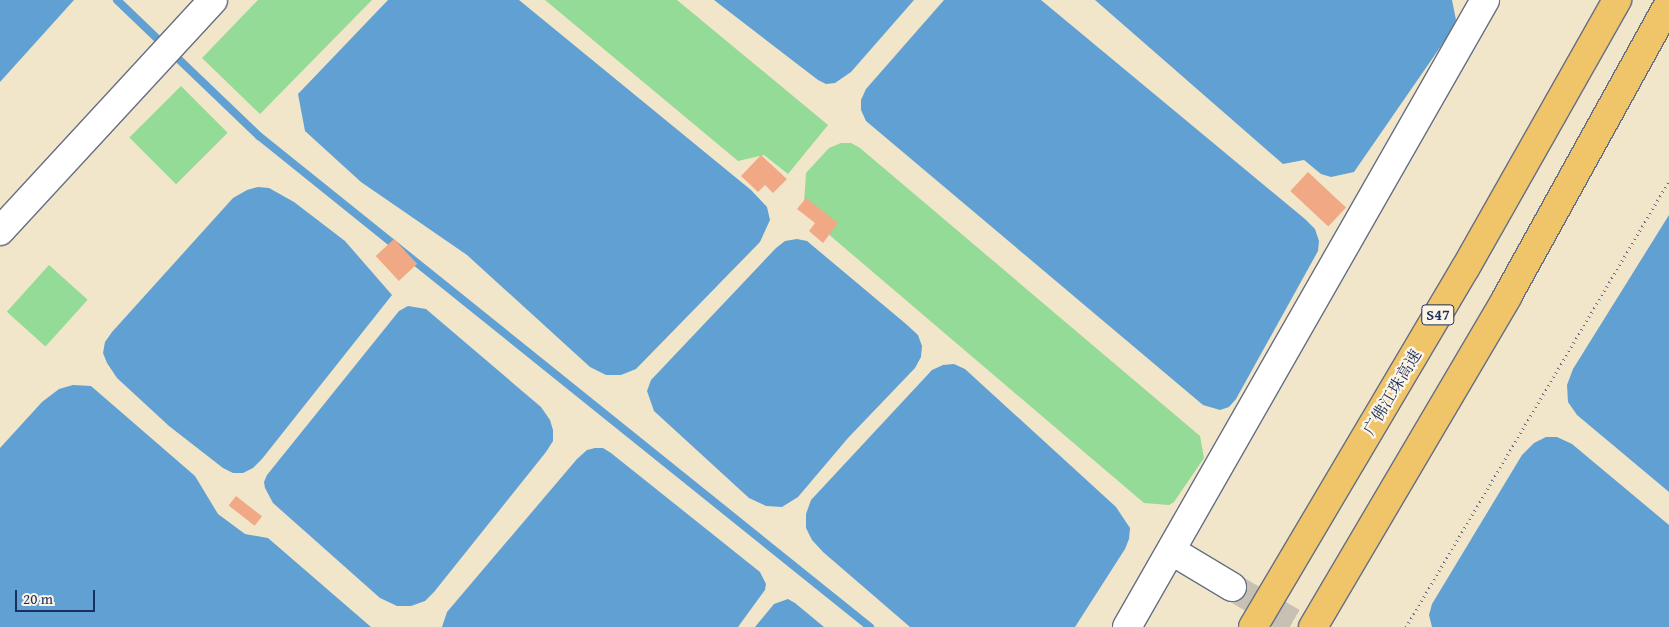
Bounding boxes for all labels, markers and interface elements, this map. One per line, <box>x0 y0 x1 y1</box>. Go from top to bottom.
road number: S47 <box>1420 302 1456 328</box>
street label: 广佛江珠高速 <box>1359 346 1425 438</box>
scale bar <box>18 580 98 612</box>
text: 20 m <box>23 588 53 609</box>

